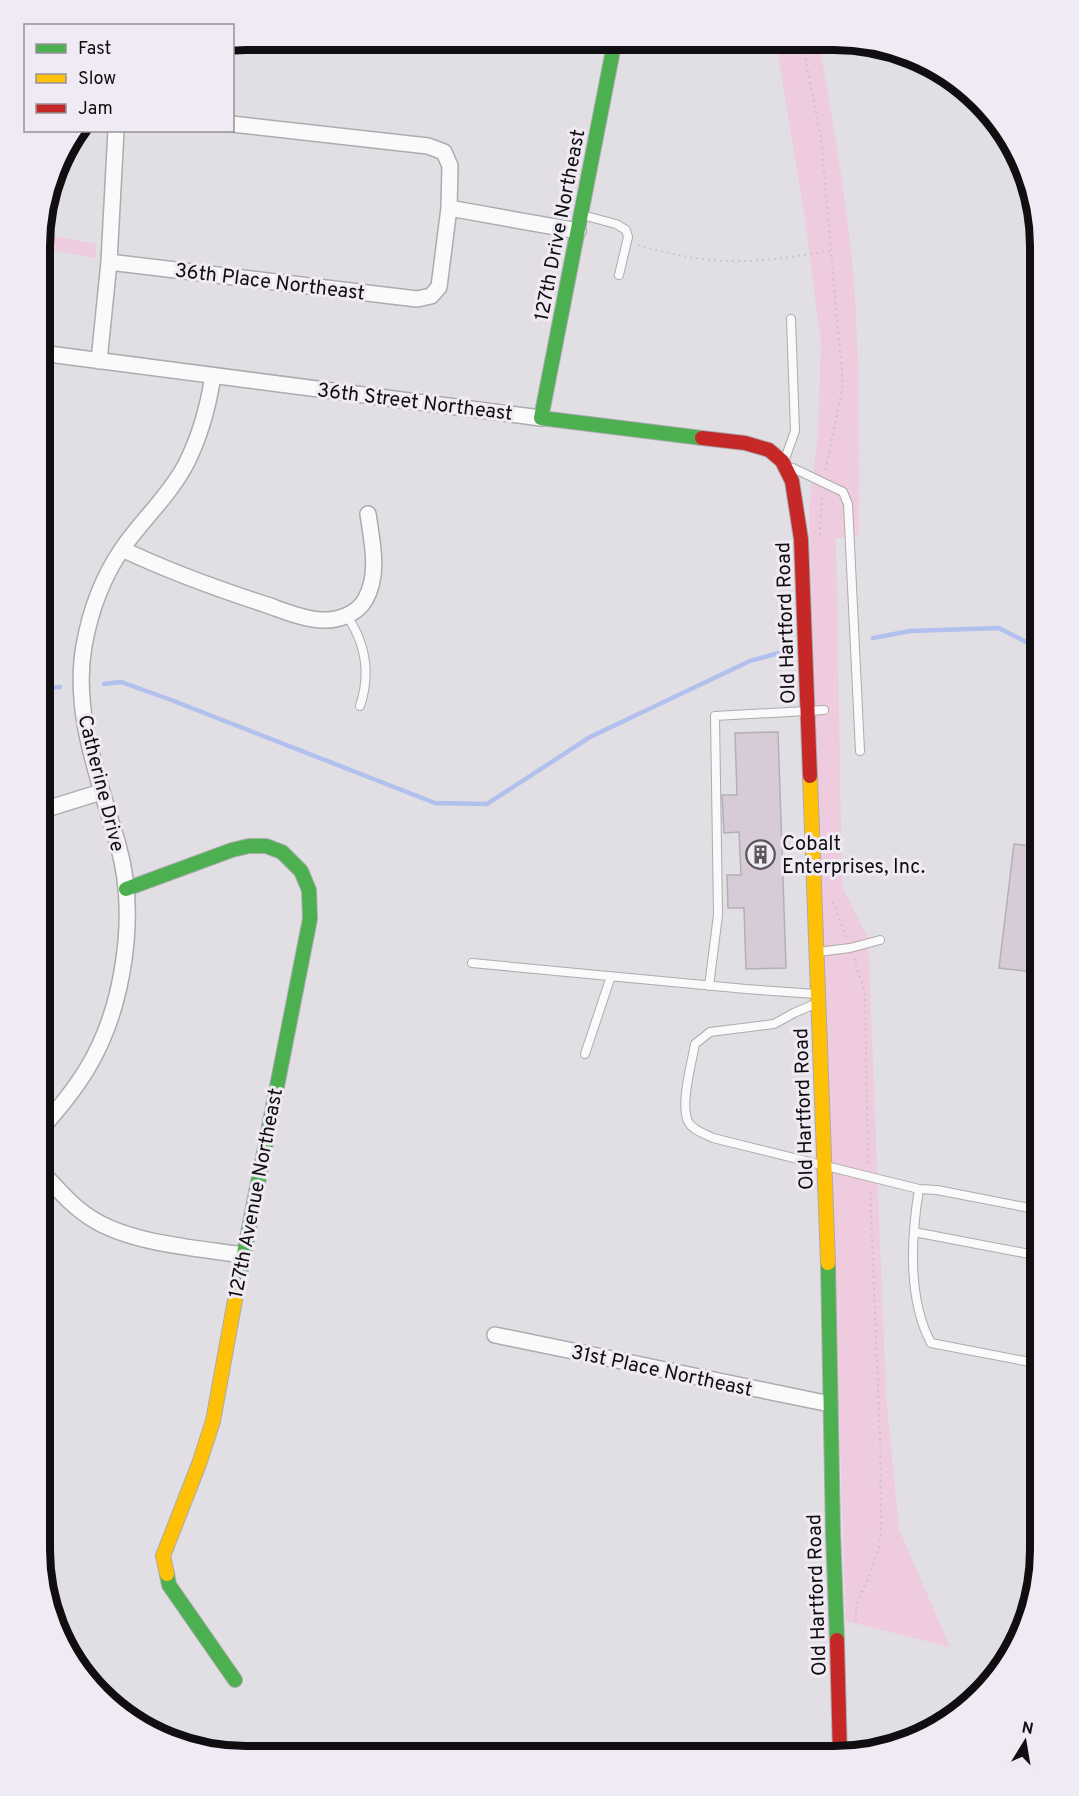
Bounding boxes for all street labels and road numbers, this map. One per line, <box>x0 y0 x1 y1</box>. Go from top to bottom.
street label: 127th Drive Northeast <box>530 127 592 323</box>
street label: 36th Place Northeast <box>173 258 366 308</box>
street label: 36th Street Northeast <box>315 378 514 428</box>
street label: Old Hartford Road <box>771 541 803 704</box>
street label: Catherine Drive <box>71 712 130 855</box>
street label: Old Hartford Road <box>789 1027 821 1190</box>
street label: 127th Avenue Northeast <box>224 1086 290 1301</box>
street label: 31st Place Northeast <box>569 1340 755 1404</box>
street label: Old Hartford Road <box>802 1513 834 1676</box>

